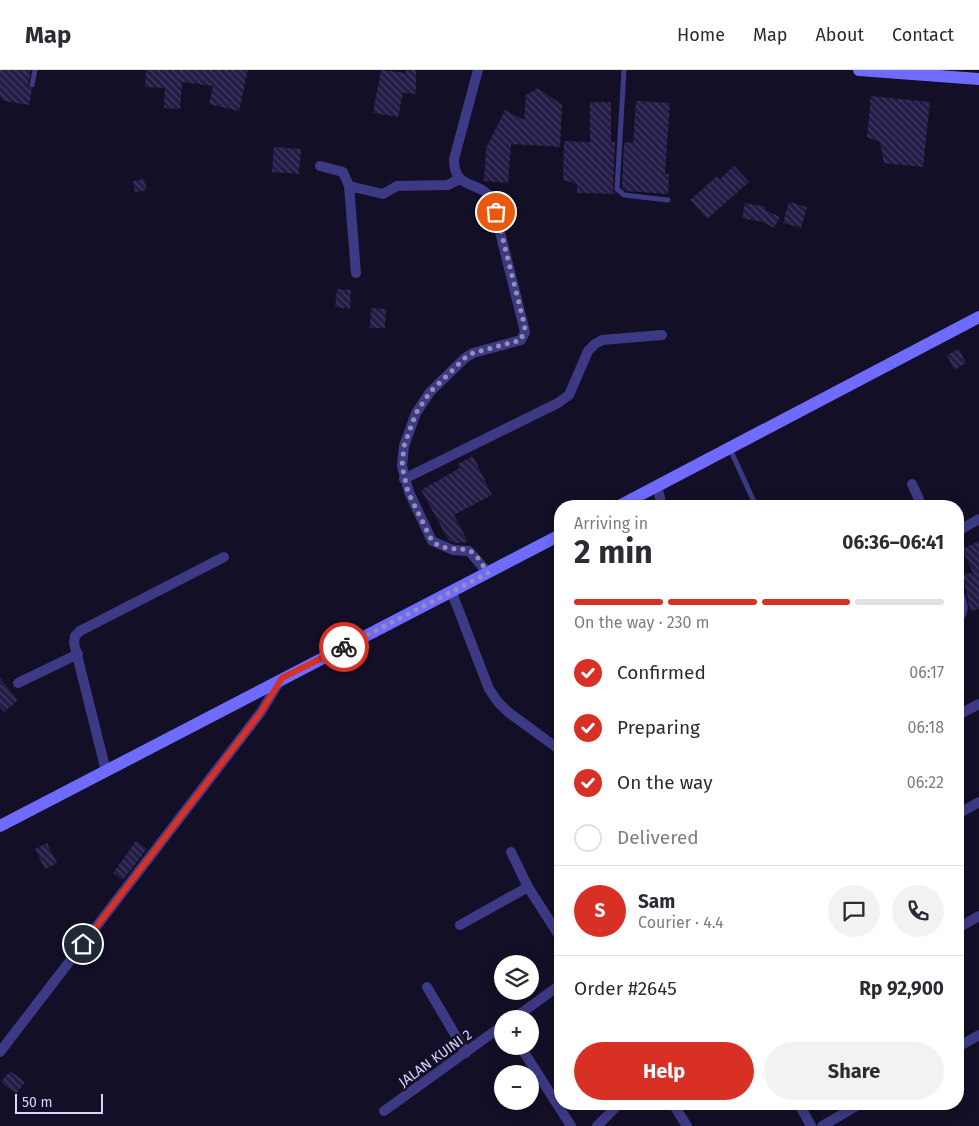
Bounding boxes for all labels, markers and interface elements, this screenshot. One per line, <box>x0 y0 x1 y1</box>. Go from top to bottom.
text: Map <box>25 21 71 49</box>
text: Home <box>677 24 725 46</box>
text: Map <box>753 24 787 46</box>
text: About <box>815 24 864 46</box>
text: Contact <box>892 24 954 46</box>
pin <box>475 191 517 233</box>
icon: bag <box>482 198 510 226</box>
text: Arriving in <box>574 514 648 533</box>
text: 06:36–06:41 <box>842 531 944 554</box>
text: 2 min <box>574 533 653 571</box>
text: On the way · 230 m <box>574 613 709 632</box>
courier <box>319 622 369 672</box>
icon: bike <box>330 633 358 661</box>
icon: check <box>574 659 602 687</box>
text: Confirmed <box>617 661 706 684</box>
text: 06:17 <box>909 663 944 682</box>
icon: check <box>574 714 602 742</box>
text: Preparing <box>617 716 700 739</box>
text: 06:18 <box>908 718 944 737</box>
icon: check <box>574 769 602 797</box>
text: On the way <box>617 771 713 794</box>
text: 06:22 <box>907 773 944 792</box>
text: Delivered <box>617 826 699 849</box>
button: chat <box>828 885 880 937</box>
button: phone <box>892 885 944 937</box>
text: Sam <box>638 890 675 913</box>
text: S <box>595 899 605 922</box>
text: Courier · 4.4 <box>638 913 724 932</box>
pin <box>62 923 104 965</box>
icon: home <box>69 930 97 958</box>
map controls <box>494 955 539 1110</box>
button: layers <box>494 955 539 1000</box>
text: Order #2645 <box>574 977 677 1000</box>
text: Rp 92,900 <box>859 977 944 1000</box>
button: + <box>494 1010 539 1055</box>
street label: JALAN KUINI 2 <box>395 1026 475 1091</box>
button: Help <box>574 1042 754 1100</box>
button: Share <box>764 1042 944 1100</box>
button: − <box>494 1065 539 1110</box>
scale bar <box>15 1091 102 1114</box>
text: 50 m <box>22 1094 53 1111</box>

